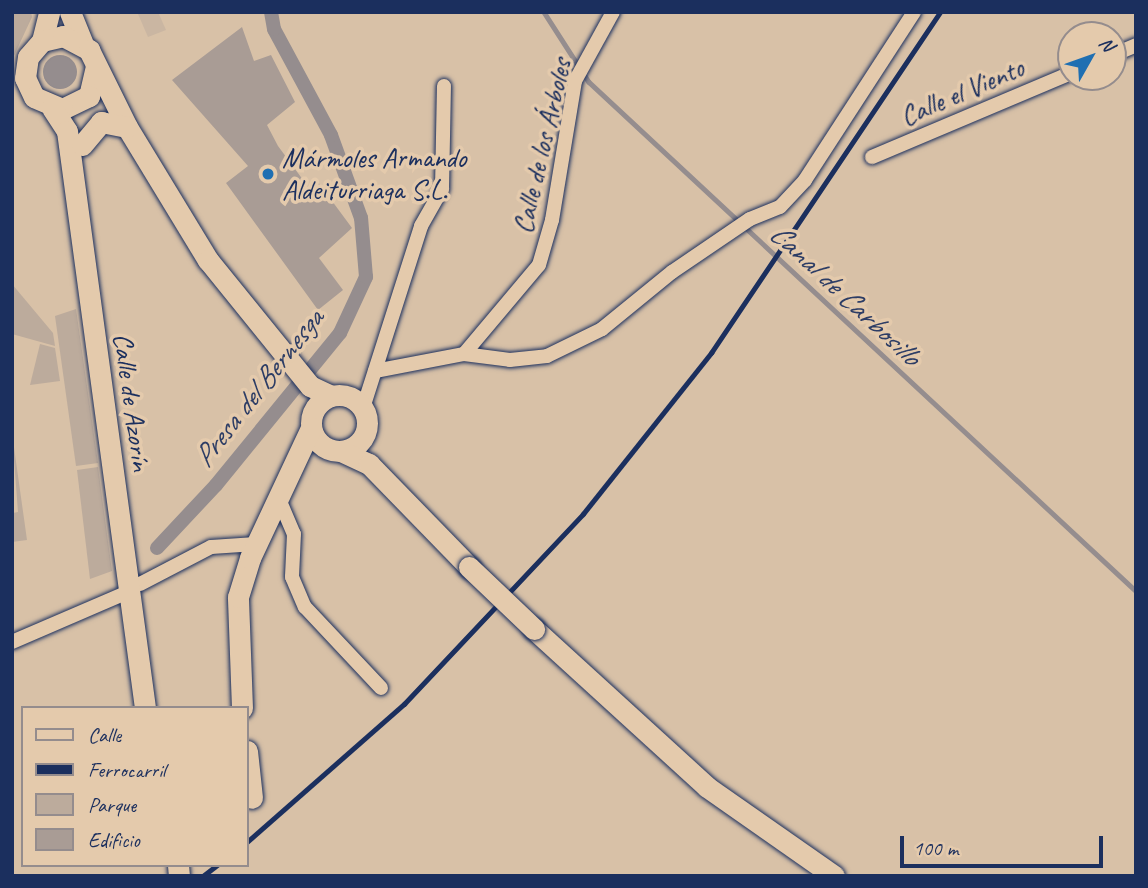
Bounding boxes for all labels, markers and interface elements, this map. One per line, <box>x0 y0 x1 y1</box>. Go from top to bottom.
north arrow <box>1057 21 1127 91</box>
text: N <box>1094 32 1120 56</box>
street label: Calle el Viento <box>895 51 1029 133</box>
street label: Calle de los Árboles <box>506 55 578 237</box>
place label: Mármoles Armando Aldeiturriaga S.L. <box>282 141 468 207</box>
marker: Mármoles Armando Aldeiturriaga S.L. <box>260 166 276 182</box>
water label: Canal de Carbosillo <box>762 215 928 373</box>
water label: Presa del Bernesga <box>185 302 331 474</box>
street label: Calle de Azorín <box>106 331 158 473</box>
legend <box>21 706 248 867</box>
text: Calle <box>88 722 121 748</box>
text: Ferrocarril <box>88 757 166 783</box>
text: Parque <box>88 792 136 818</box>
scale bar <box>903 822 1106 866</box>
text: Edificio <box>88 827 140 853</box>
text: 100 m <box>913 835 958 861</box>

